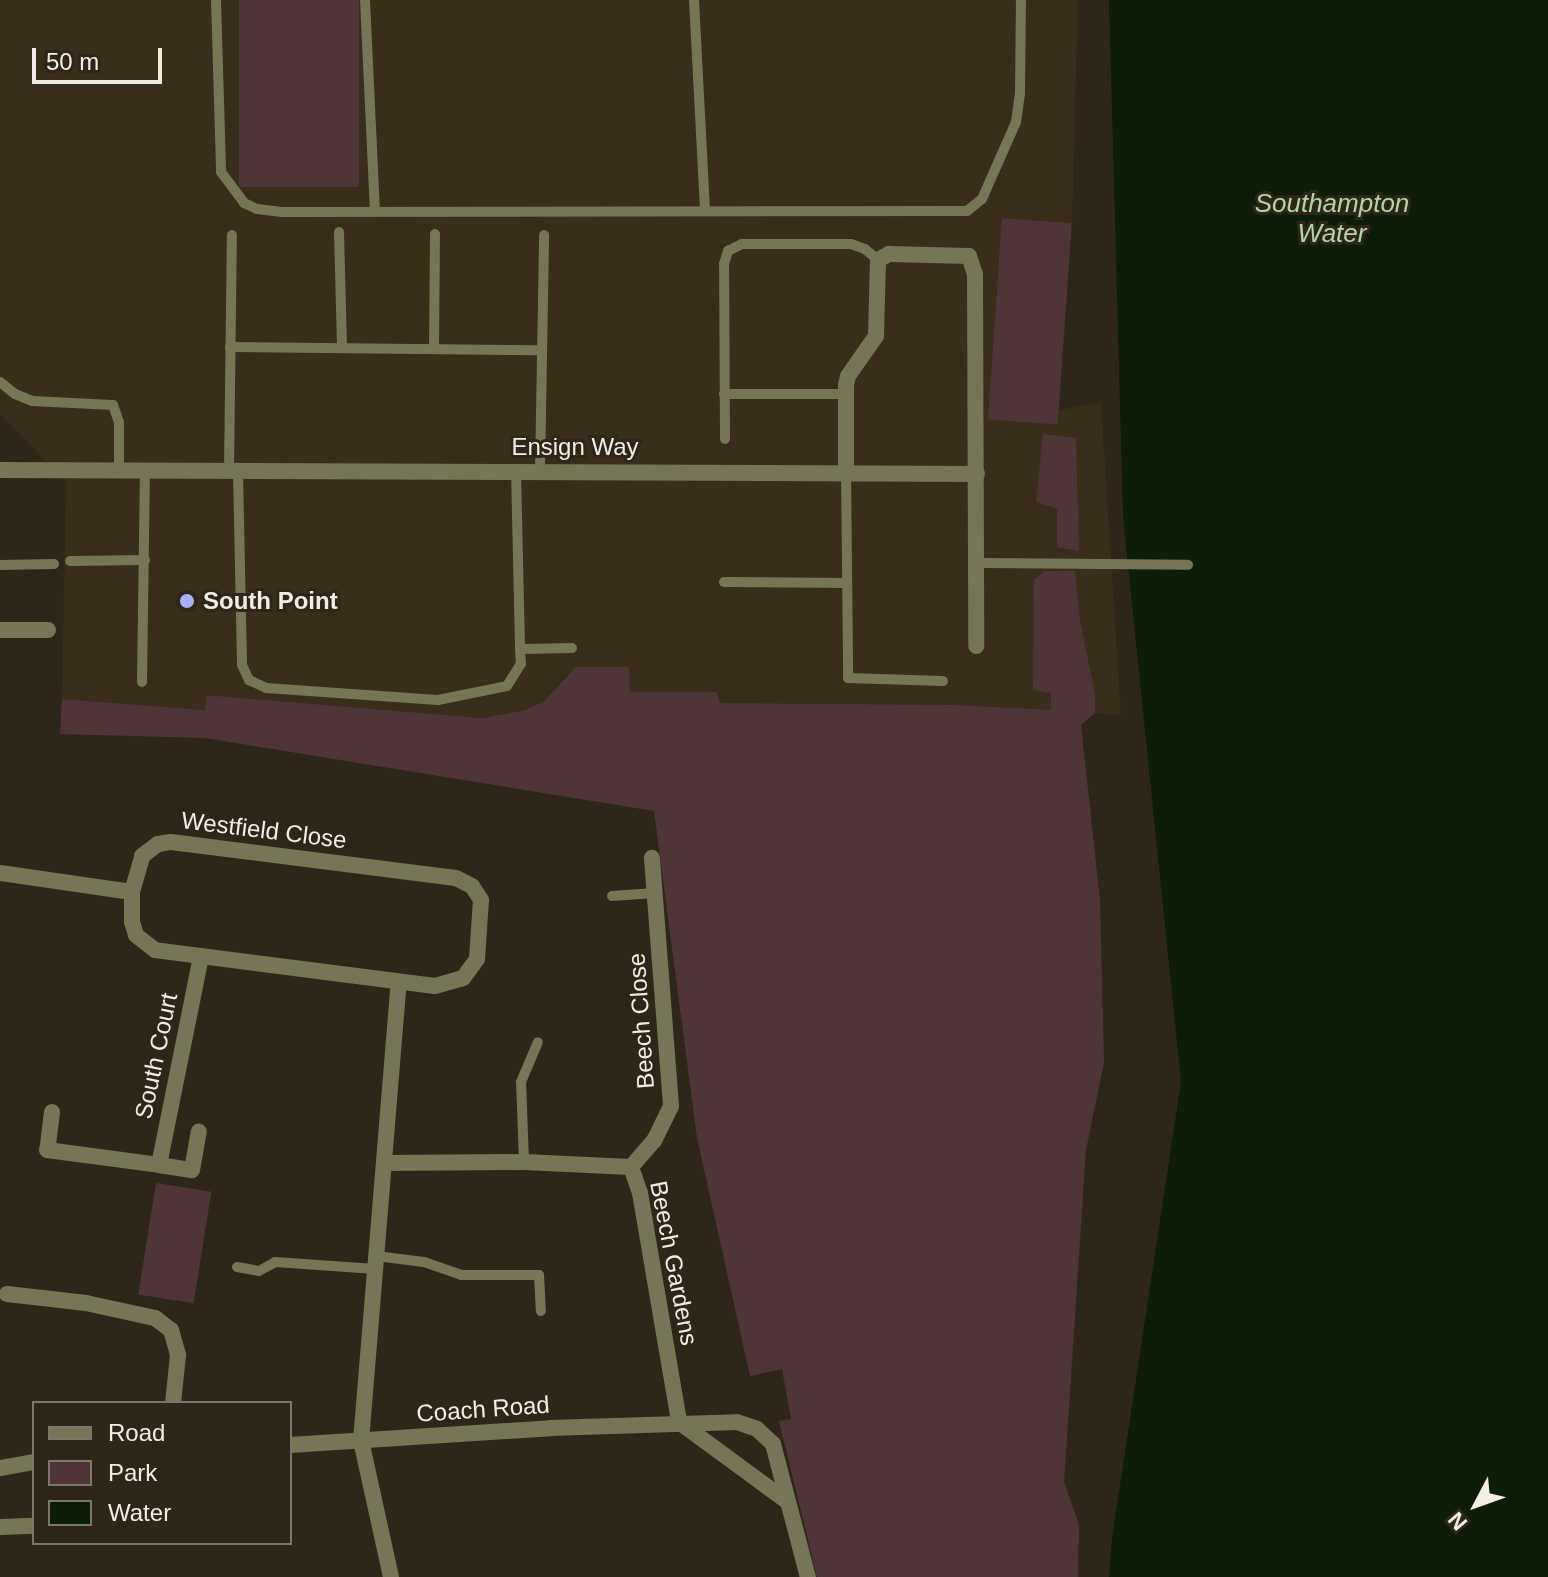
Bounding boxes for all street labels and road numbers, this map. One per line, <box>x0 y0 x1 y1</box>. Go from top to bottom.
street label: Ensign Way <box>511 433 639 461</box>
street label: Westfield Close <box>180 806 348 854</box>
street label: Beech Close <box>622 952 660 1090</box>
street label: South Court <box>129 990 183 1122</box>
street label: Beech Gardens <box>644 1178 704 1348</box>
street label: Coach Road <box>415 1390 551 1428</box>

